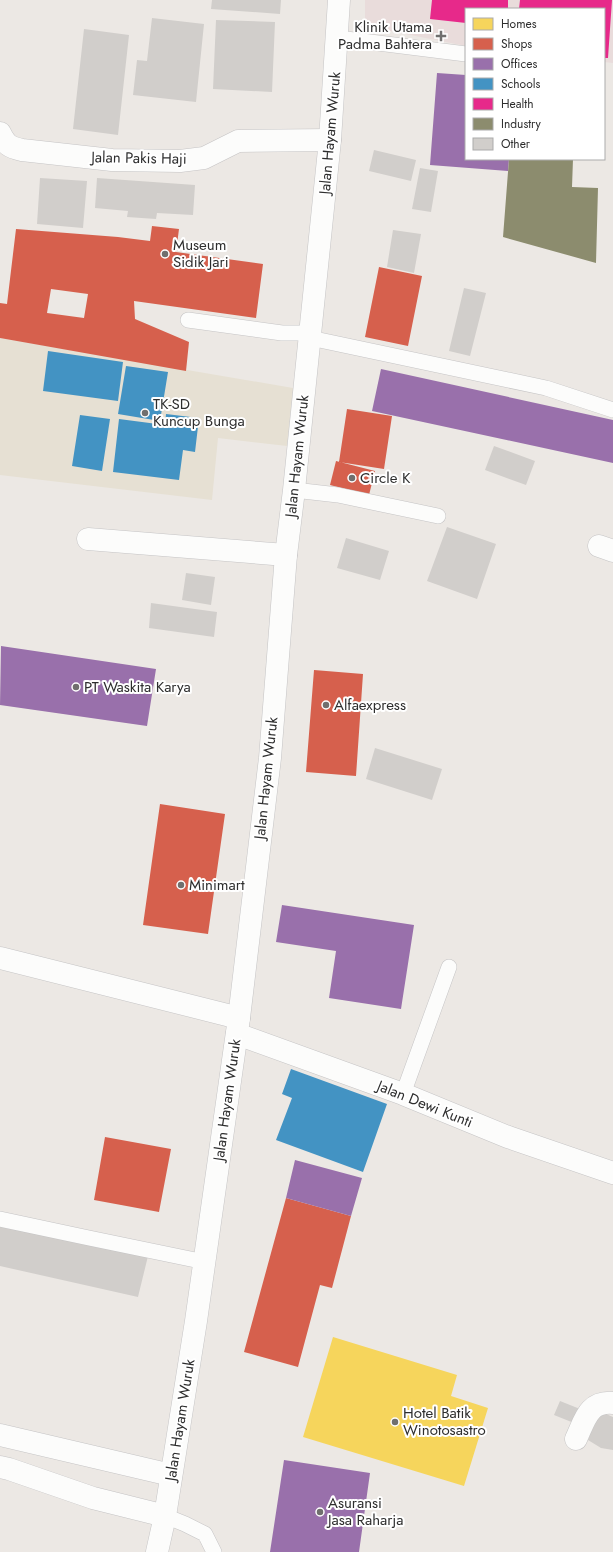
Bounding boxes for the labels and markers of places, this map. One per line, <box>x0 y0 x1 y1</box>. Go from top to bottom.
place label: Klinik Utama Padma Bahtera <box>338 16 432 55</box>
marker: Klinik Utama Padma Bahtera <box>435 30 447 42</box>
place label: Museum Sidik Jari <box>173 234 229 273</box>
marker: Museum Sidik Jari <box>160 249 170 259</box>
place label: TK-SD Kuncup Bunga <box>153 393 245 432</box>
marker: TK-SD Kuncup Bunga <box>140 408 150 418</box>
place label: Circle K <box>360 467 411 489</box>
marker: Circle K <box>347 473 357 483</box>
place label: PT Waskita Karya <box>84 676 191 698</box>
marker: PT Waskita Karya <box>71 682 81 692</box>
place label: Alfaexpress <box>334 694 406 716</box>
marker: Alfaexpress <box>321 700 331 710</box>
place label: Minimart <box>189 874 245 896</box>
marker: Minimart <box>176 880 186 890</box>
place label: Hotel Batik Winotosastro <box>403 1402 486 1441</box>
marker: Hotel Batik Winotosastro <box>390 1417 400 1427</box>
place label: Asuransi Jasa Raharja <box>326 1492 403 1531</box>
marker: Asuransi Jasa Raharja <box>315 1507 325 1517</box>

